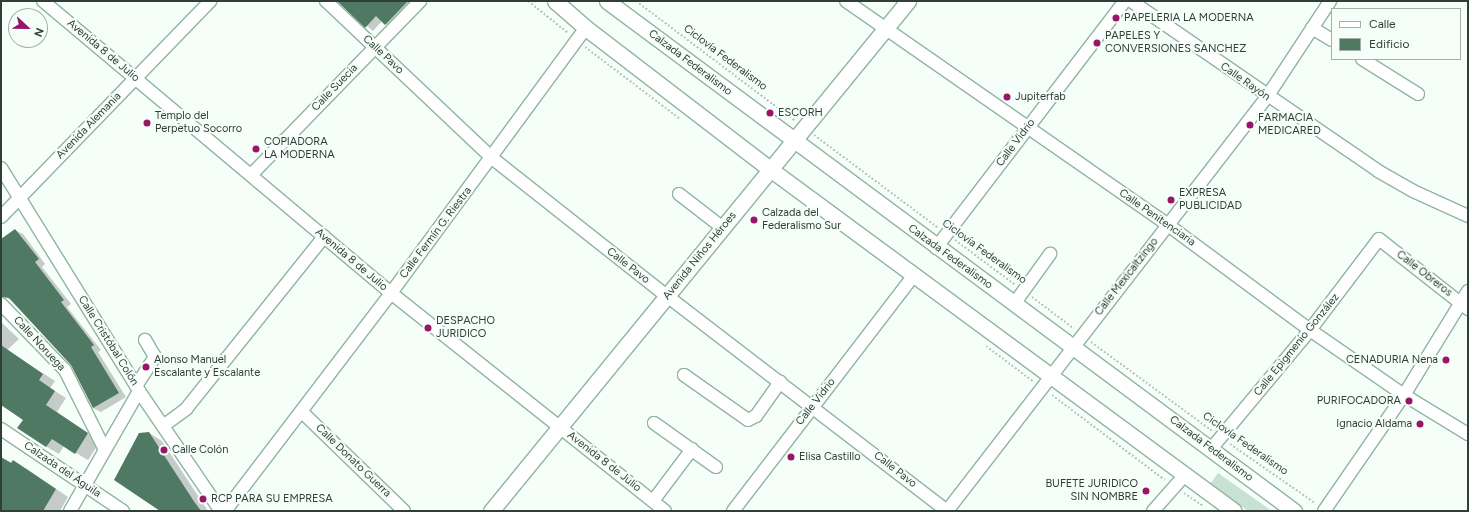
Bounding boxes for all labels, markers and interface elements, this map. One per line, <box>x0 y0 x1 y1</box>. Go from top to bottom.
north arrow <box>8 8 48 48</box>
legend <box>1331 8 1461 60</box>
place label: PAPELERIA LA MODERNA <box>1124 11 1254 25</box>
marker: PAPELERIA LA MODERNA <box>1111 13 1121 23</box>
street label: Avenida 8 de Julio <box>64 17 142 85</box>
text: Calle <box>1369 17 1396 31</box>
street label: Ciclovía Federalismo <box>681 22 769 94</box>
text: N <box>31 26 46 39</box>
street label: Calzada Federalismo <box>646 27 734 99</box>
place label: PAPELES Y CONVERSIONES SANCHEZ <box>1105 30 1246 56</box>
street label: Calle Pavo <box>360 33 406 77</box>
text: Edificio <box>1369 37 1409 51</box>
marker: PAPELES Y CONVERSIONES SANCHEZ <box>1092 38 1102 48</box>
street label: Calle Rayón <box>1218 60 1272 104</box>
street label: Calle Suecia <box>309 62 361 114</box>
street label: Avenida Alemania <box>54 90 124 162</box>
place label: Jupiterfab <box>1015 90 1066 104</box>
marker: Jupiterfab <box>1002 92 1012 102</box>
place label: ESCORH <box>778 106 823 120</box>
marker: ESCORH <box>765 108 775 118</box>
place label: Templo del Perpetuo Socorro <box>155 110 242 136</box>
place label: FARMACIA MEDICARED <box>1258 112 1321 138</box>
street label: Calle Vidrio <box>994 117 1038 169</box>
marker: Templo del Perpetuo Socorro <box>142 118 152 128</box>
marker: FARMACIA MEDICARED <box>1245 120 1255 130</box>
place label: COPIADORA LA MODERNA <box>264 136 335 162</box>
marker: COPIADORA LA MODERNA <box>251 144 261 154</box>
street label: Calle Fermín G. Riestra <box>397 185 475 281</box>
street label: Calle Penitenciaria <box>1116 187 1198 249</box>
place label: EXPRESA PUBLICIDAD <box>1179 187 1242 213</box>
marker: EXPRESA PUBLICIDAD <box>1166 195 1176 205</box>
place label: Calzada del Federalismo Sur <box>762 207 841 233</box>
street label: Avenida Niños Héroes <box>660 209 740 303</box>
marker: Calzada del Federalismo Sur <box>749 215 759 225</box>
street label: Ciclovía Federalismo <box>939 217 1029 287</box>
street label: Calzada Federalismo <box>905 222 995 292</box>
street label: Avenida 8 de Julio <box>312 226 390 294</box>
street label: Calle Mexicaltzingo <box>1092 235 1162 319</box>
street label: Calle Pavo <box>604 245 652 287</box>
street label: Calle Obreros <box>1394 248 1454 300</box>
street label: Calle Epigmenio González <box>1252 291 1342 399</box>
street label: Calle Cristóbal Colón <box>75 294 141 388</box>
street label: Calle Noruega <box>10 314 68 374</box>
place label: DESPACHO JURIDICO <box>436 315 495 341</box>
marker: DESPACHO JURIDICO <box>423 323 433 333</box>
place label: CENADURIA Nena <box>1346 353 1438 367</box>
place label: Alonso Manuel Escalante y Escalante <box>154 354 260 380</box>
marker: CENADURIA Nena <box>1441 355 1451 365</box>
marker: Alonso Manuel Escalante y Escalante <box>141 362 151 372</box>
street label: Calle Vidrio <box>793 376 839 428</box>
place label: PURIFOCADORA <box>1317 394 1401 408</box>
marker: PURIFOCADORA <box>1404 396 1414 406</box>
street label: Ciclovía Federalismo <box>1200 410 1290 478</box>
street label: Calzada Federalismo <box>1167 413 1255 485</box>
place label: Ignacio Aldama <box>1336 417 1412 431</box>
marker: Ignacio Aldama <box>1415 419 1425 429</box>
street label: Calle Donato Guerra <box>313 422 393 500</box>
street label: Avenida 8 de Julio <box>564 429 644 495</box>
street label: Calzada del Águila <box>21 439 103 501</box>
place label: Calle Colón <box>172 443 228 457</box>
marker: Calle Colón <box>159 445 169 455</box>
street label: Calle Pavo <box>871 449 919 491</box>
place label: Elisa Castillo <box>799 450 861 464</box>
marker: Elisa Castillo <box>786 452 796 462</box>
place label: BUFETE JURIDICO SIN NOMBRE <box>1045 478 1138 504</box>
marker: BUFETE JURIDICO SIN NOMBRE <box>1141 486 1151 496</box>
place label: RCP PARA SU EMPRESA <box>211 492 333 506</box>
marker: RCP PARA SU EMPRESA <box>198 494 208 504</box>

